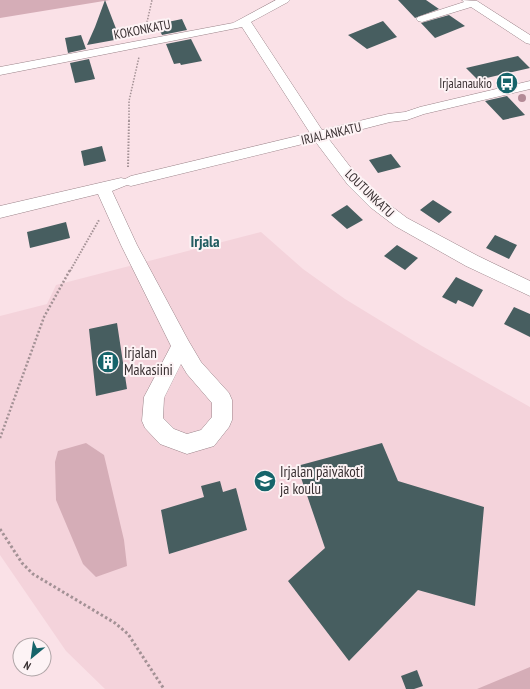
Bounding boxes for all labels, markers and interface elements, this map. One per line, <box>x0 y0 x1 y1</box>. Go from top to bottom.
street label: KOKONKATU <box>112 16 172 43</box>
bus stop icon: Irjalanaukio <box>494 70 520 96</box>
place label: Irjalanaukio <box>439 75 492 92</box>
street label: IRJALANKATU <box>299 118 363 149</box>
street label: LOUTUNKATU <box>341 166 398 221</box>
district label: Irjala <box>190 231 220 251</box>
place label: Irjalan Makasiini <box>124 343 173 379</box>
building icon: Irjalan Makasiini <box>95 349 121 375</box>
place label: Irjalan päiväkoti ja koulu <box>280 462 363 498</box>
school or university icon: Irjalan päiväkoti ja koulu <box>252 468 278 494</box>
north arrow <box>12 637 52 677</box>
text: N <box>21 658 33 673</box>

